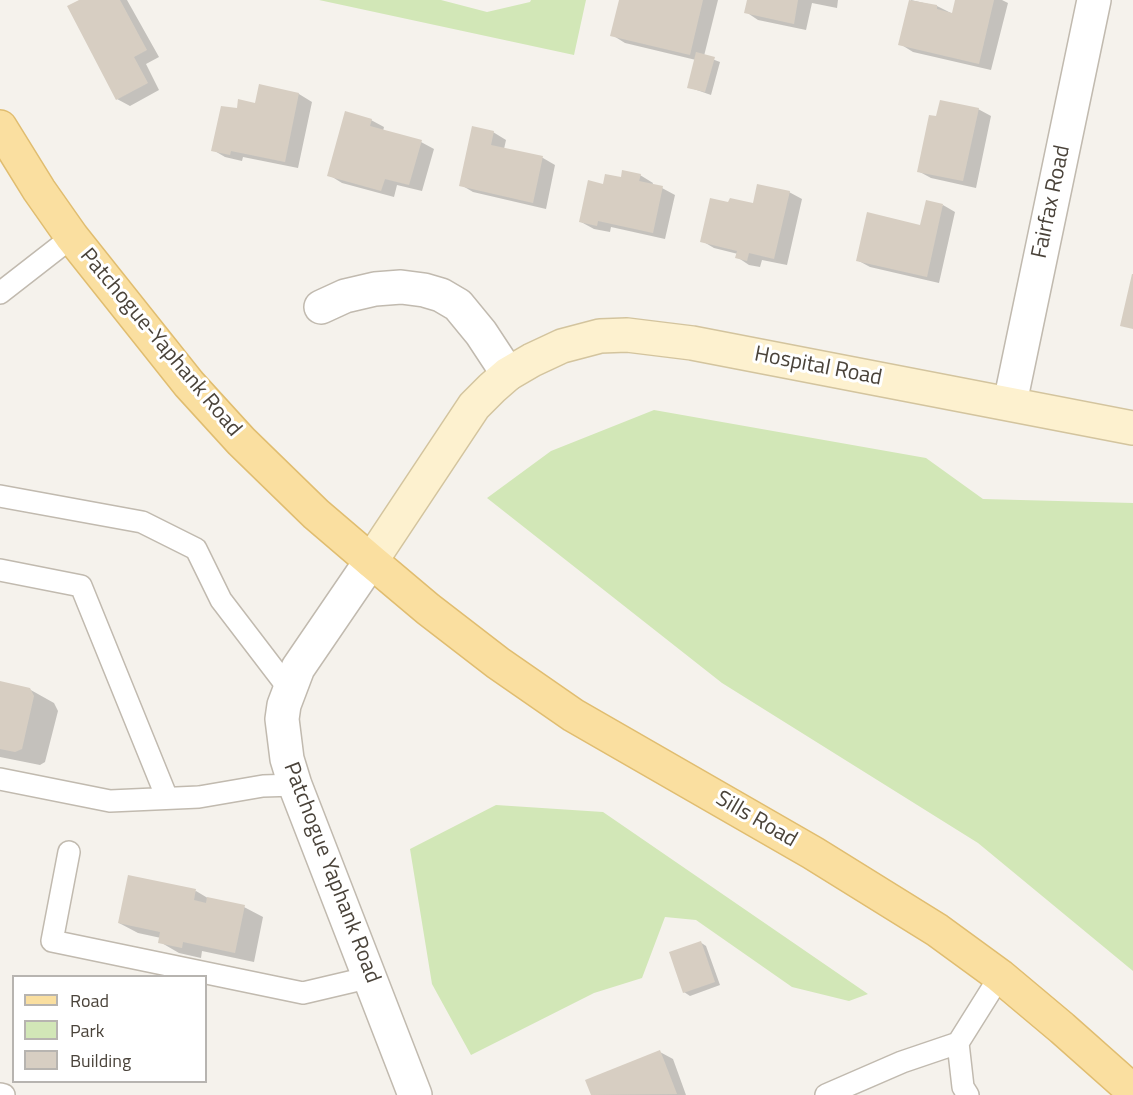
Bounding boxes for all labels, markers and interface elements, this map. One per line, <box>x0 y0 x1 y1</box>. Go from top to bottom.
street label: Fairfax Road <box>1027 143 1077 261</box>
street label: Patchogue-Yaphank Road <box>74 244 246 442</box>
street label: Hospital Road <box>752 342 884 392</box>
street label: Patchogue Yaphank Road <box>277 759 385 987</box>
street label: Sills Road <box>711 786 801 854</box>
legend <box>12 975 207 1083</box>
text: Road <box>70 987 109 1014</box>
text: Park <box>70 1017 104 1044</box>
text: Building <box>70 1047 131 1074</box>

